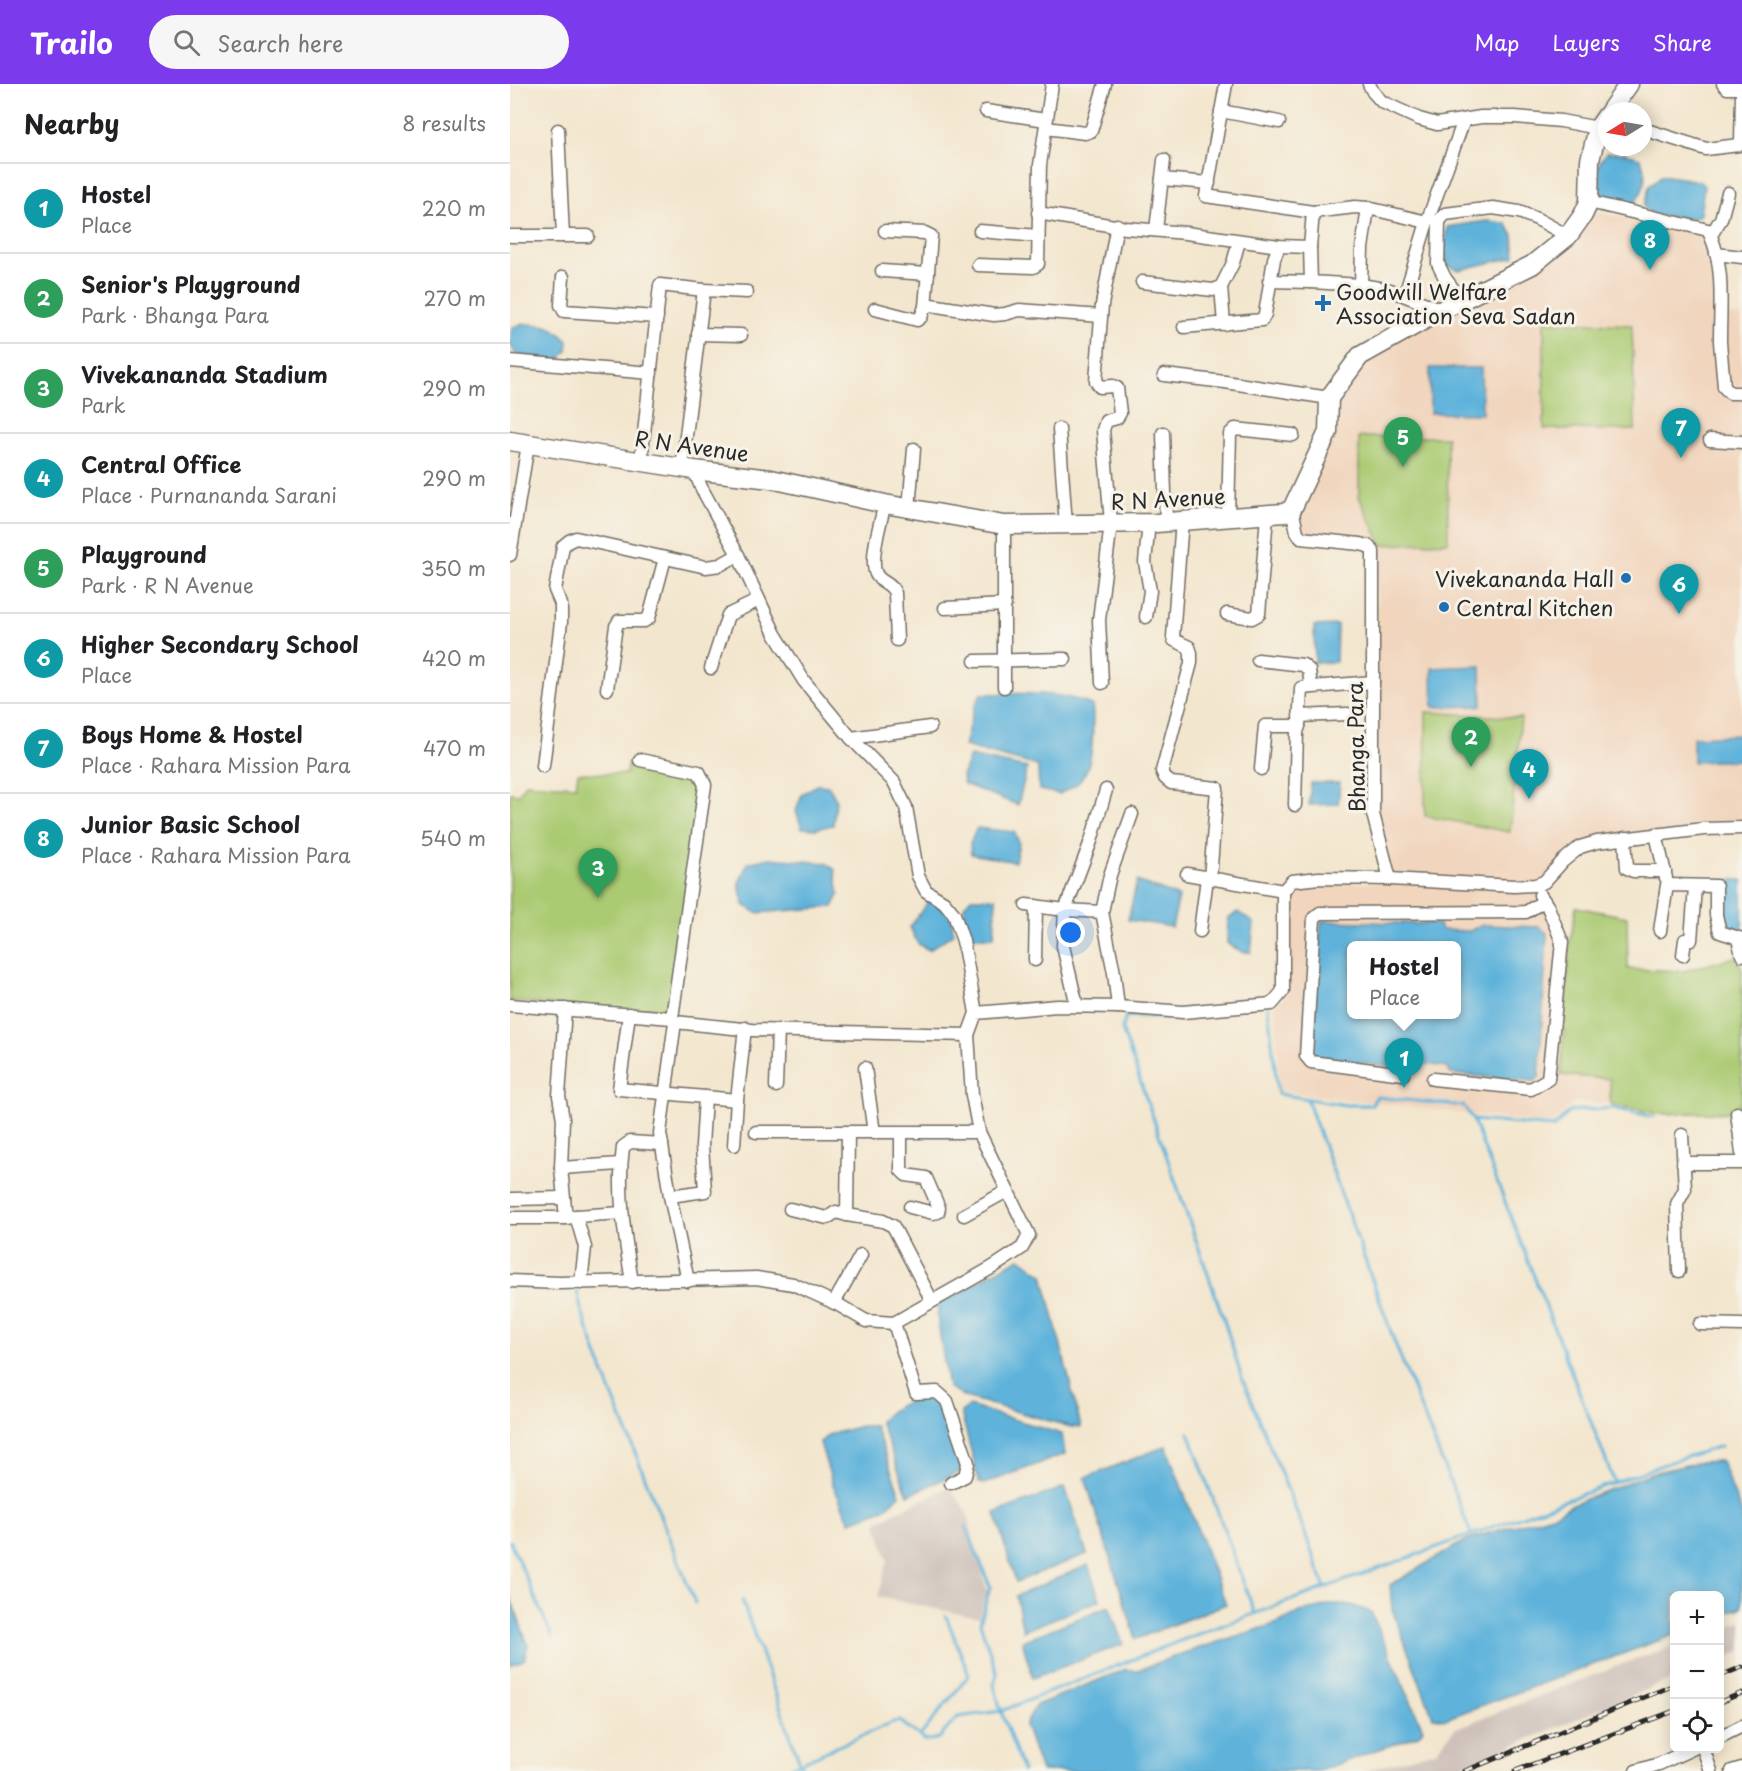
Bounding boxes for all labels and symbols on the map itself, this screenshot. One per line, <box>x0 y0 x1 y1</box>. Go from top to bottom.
north arrow <box>1598 102 1652 156</box>
pin: 8 <box>1630 220 1670 270</box>
place label: Goodwill Welfare Association Seva Sadan <box>1336 275 1576 331</box>
marker: Goodwill Welfare Association Seva Sadan <box>1314 294 1332 312</box>
pin: 7 <box>1662 408 1700 458</box>
pin: 5 <box>1384 418 1422 467</box>
street label: R N Avenue <box>633 421 751 469</box>
street label: R N Avenue <box>1110 479 1226 517</box>
place label: Vivekananda Hall <box>1435 562 1614 594</box>
pin: 6 <box>1660 564 1698 614</box>
marker: Vivekananda Hall <box>1619 571 1633 585</box>
place label: Central Kitchen <box>1456 591 1613 623</box>
marker: Central Kitchen <box>1437 600 1451 614</box>
street label: Bhanga Para <box>1338 681 1372 813</box>
pin: 2 <box>1452 718 1490 767</box>
pin: 4 <box>1510 750 1548 799</box>
pin: 3 <box>578 848 617 898</box>
your location <box>1056 918 1085 947</box>
pin: 1 <box>1384 1038 1424 1088</box>

